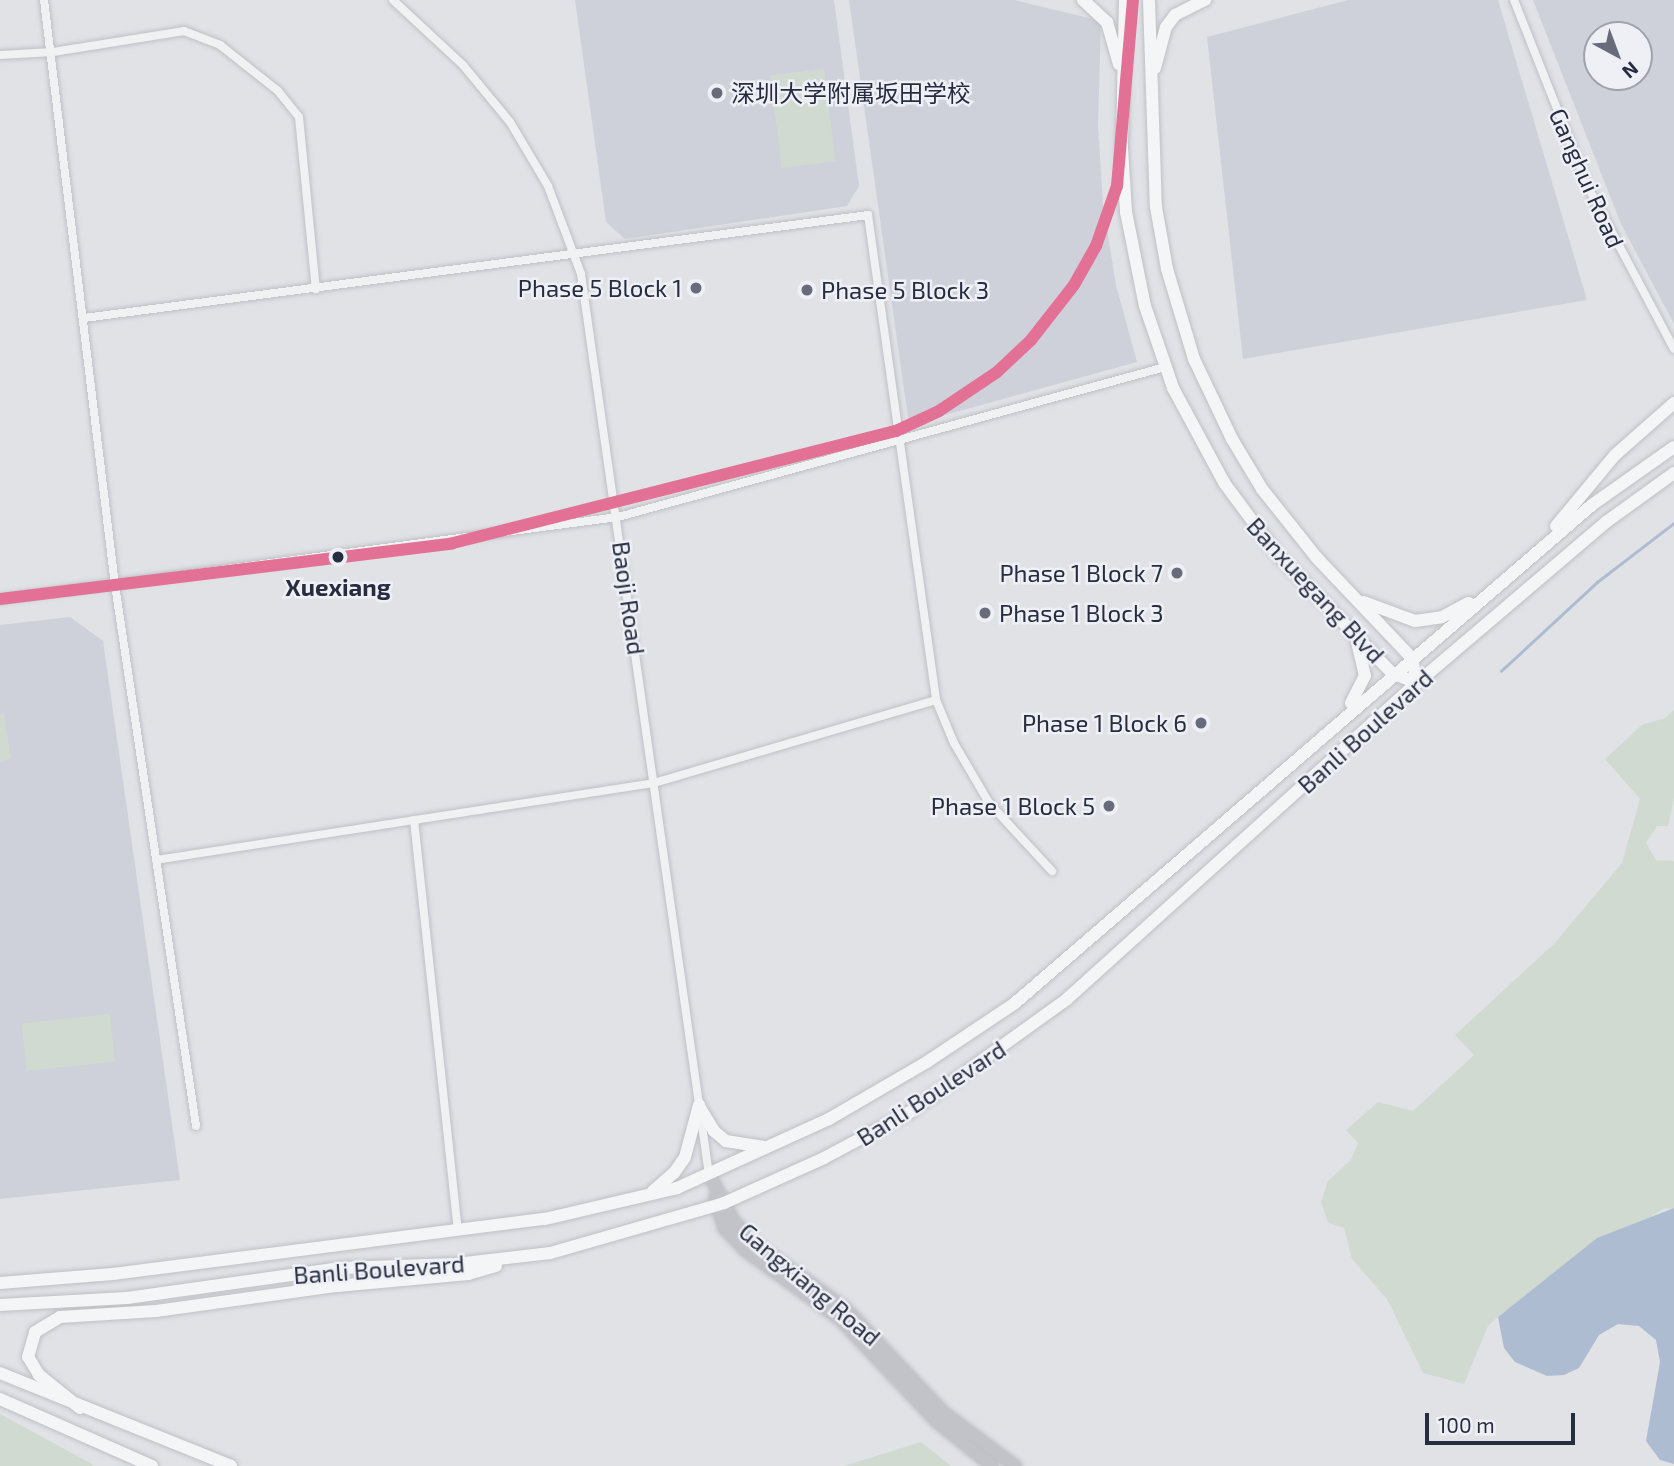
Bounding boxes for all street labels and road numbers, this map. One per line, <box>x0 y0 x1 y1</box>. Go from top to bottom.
street label: Ganghui Road <box>1543 104 1631 252</box>
street label: Banxuegang Blvd <box>1241 511 1391 669</box>
street label: Baoji Road <box>607 539 651 657</box>
street label: Banli Boulevard <box>1292 663 1438 799</box>
street label: Banli Boulevard <box>851 1034 1011 1152</box>
street label: Gangxiang Road <box>734 1217 886 1351</box>
street label: Banli Boulevard <box>292 1249 466 1289</box>

